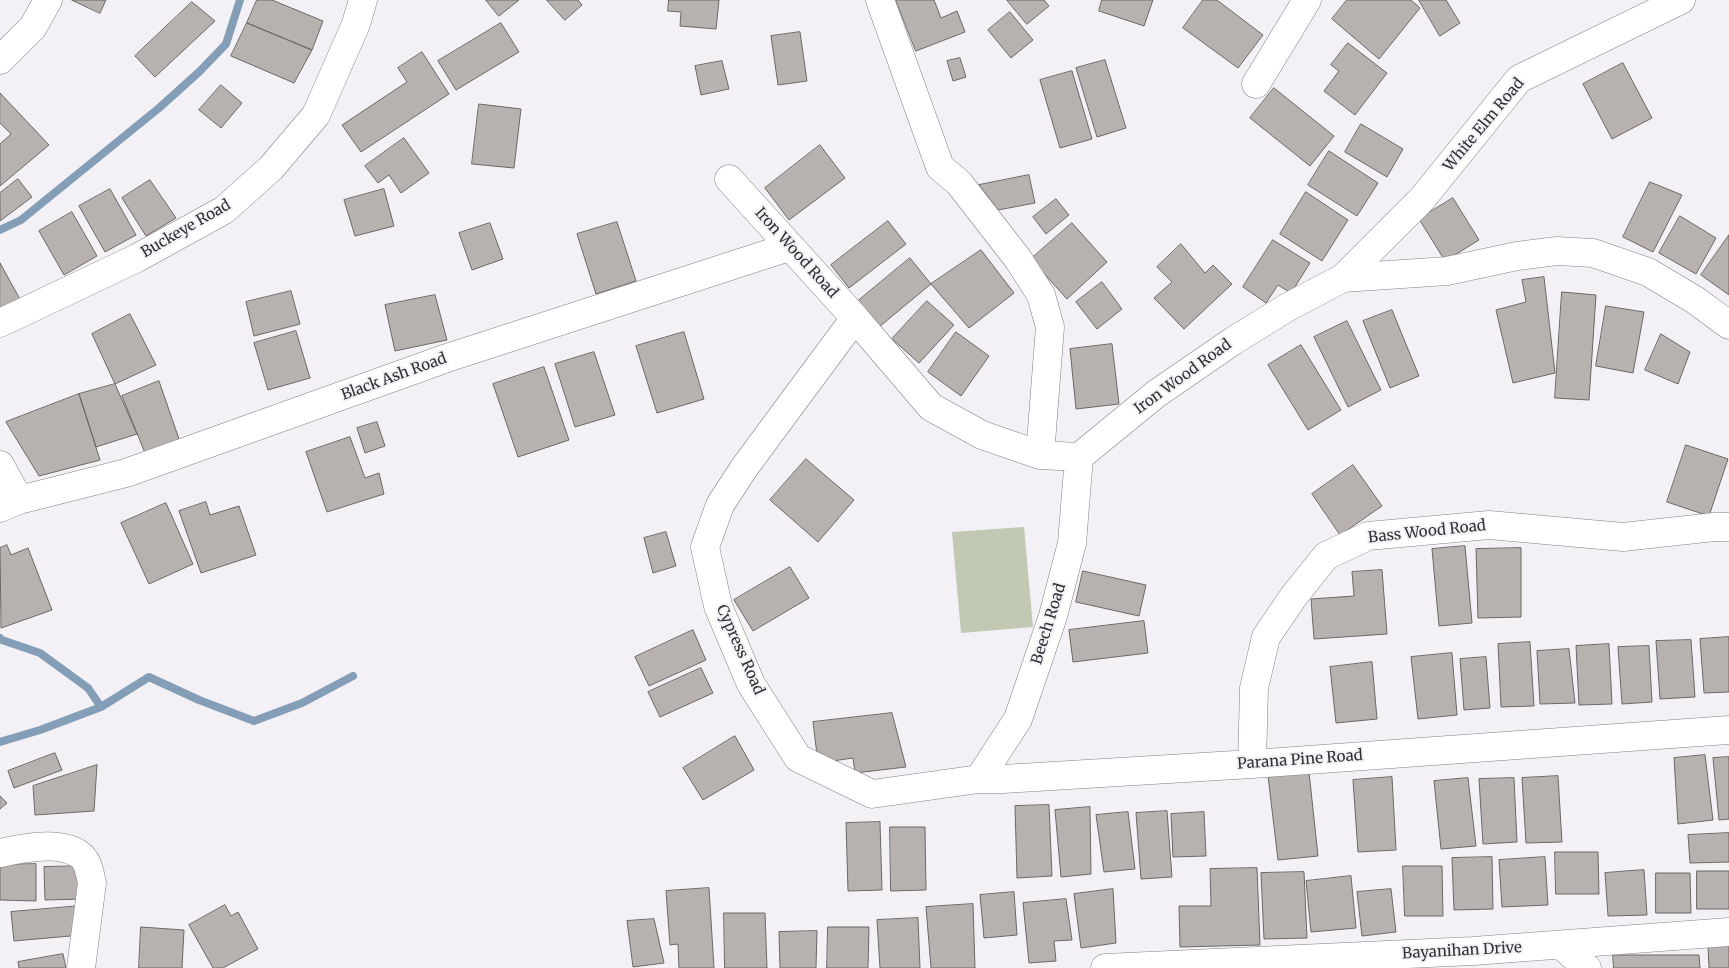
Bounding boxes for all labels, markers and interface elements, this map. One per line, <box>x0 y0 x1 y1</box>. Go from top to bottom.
street label: White Elm Road <box>1440 75 1528 175</box>
street label: Buckeye Road <box>138 196 234 262</box>
street label: Iron Wood Road <box>751 204 841 302</box>
street label: Iron Wood Road <box>1131 336 1235 418</box>
street label: Black Ash Road <box>339 350 449 404</box>
street label: Bass Wood Road <box>1367 517 1487 547</box>
street label: Beech Road <box>1028 581 1070 667</box>
street label: Cypress Road <box>712 602 768 698</box>
street label: Parana Pine Road <box>1237 747 1363 773</box>
street label: Bayanihan Drive <box>1402 939 1522 963</box>

